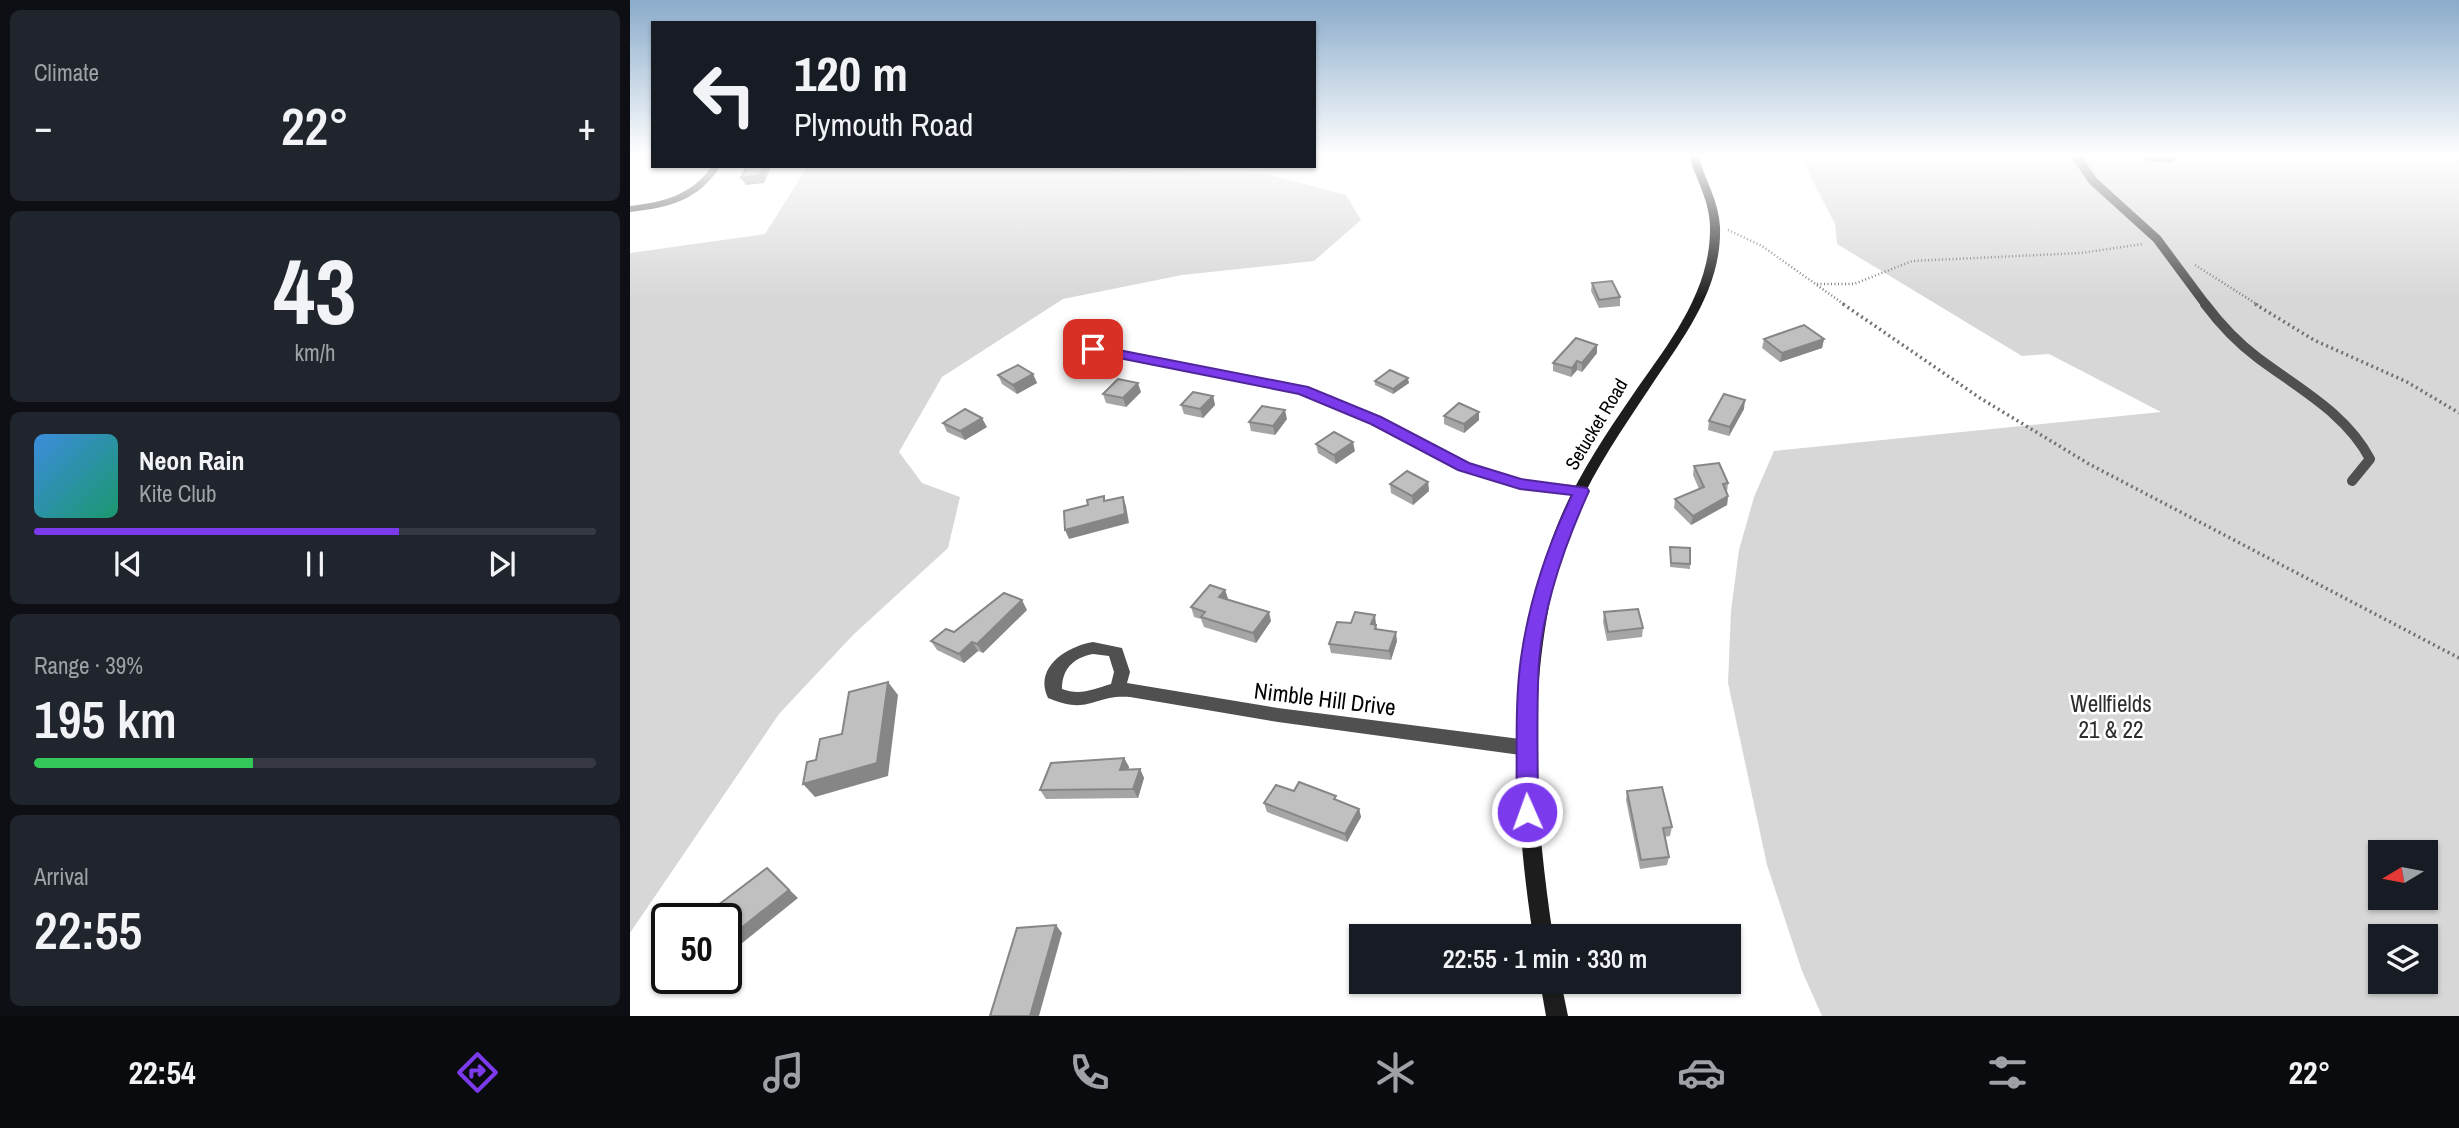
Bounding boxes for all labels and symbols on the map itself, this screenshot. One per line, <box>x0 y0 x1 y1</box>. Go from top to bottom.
pin <box>1063 319 1123 379</box>
street label: Setucket Road <box>1559 374 1633 474</box>
street label: Nimble Hill Drive <box>1252 674 1398 723</box>
park label: Wellfields 21 & 22 <box>2070 688 2152 745</box>
position arrow <box>1490 775 1564 849</box>
north arrow <box>2368 840 2438 910</box>
speed limit sign: 50 <box>651 903 742 994</box>

